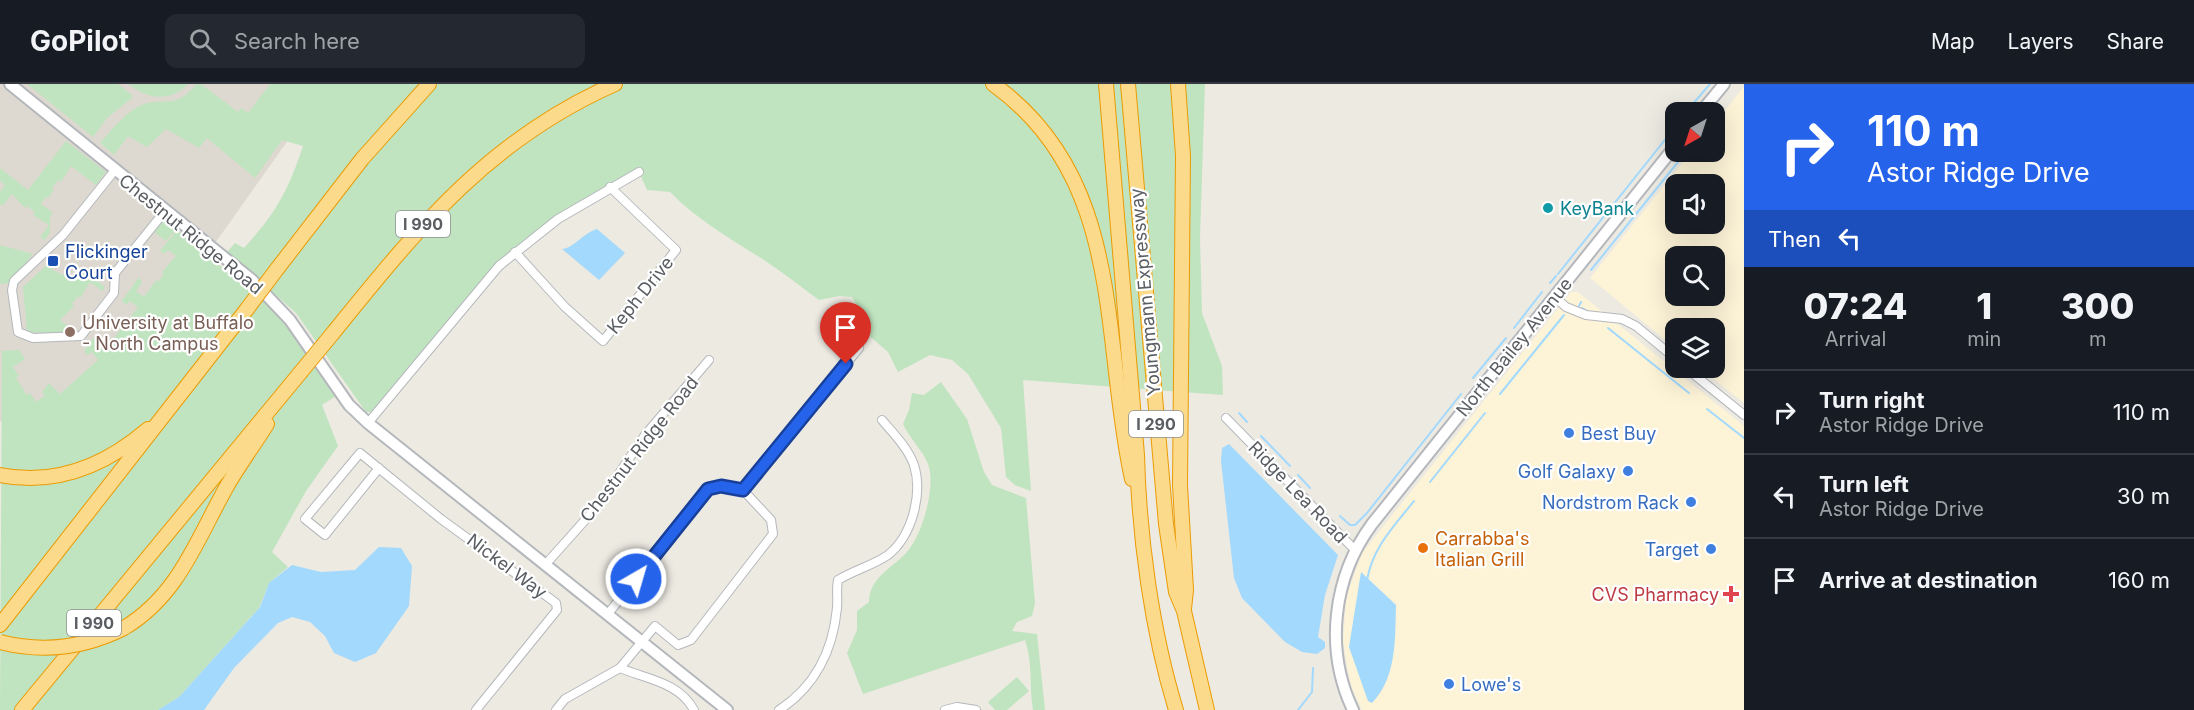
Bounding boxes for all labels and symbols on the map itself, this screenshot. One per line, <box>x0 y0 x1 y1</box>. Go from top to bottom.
north arrow <box>1665 102 1725 162</box>
street label: Chestnut Ridge Road <box>115 170 267 298</box>
street label: Youngmann Expressway <box>1125 187 1165 397</box>
place label: KeyBank <box>1560 198 1634 219</box>
marker: KeyBank <box>1541 201 1555 215</box>
road number: I 990 <box>396 211 450 237</box>
place label: Flickinger Court <box>65 241 148 283</box>
street label: Keph Drive <box>602 252 678 338</box>
marker: Flickinger Court <box>46 254 60 268</box>
street label: North Bailey Avenue <box>1452 273 1576 421</box>
pin <box>820 302 871 364</box>
place label: University at Buffalo - North Campus <box>82 312 254 354</box>
marker: University at Buffalo - North Campus <box>63 325 77 339</box>
street label: Chestnut Ridge Road <box>576 372 702 526</box>
road number: I 290 <box>1129 411 1183 437</box>
place label: Best Buy <box>1581 423 1656 444</box>
marker: Best Buy <box>1562 426 1576 440</box>
street label: Ridge Lea Road <box>1244 437 1352 547</box>
place label: Golf Galaxy <box>1518 461 1616 482</box>
marker: Golf Galaxy <box>1621 464 1635 478</box>
place label: Nordstrom Rack <box>1542 492 1679 513</box>
marker: Nordstrom Rack <box>1684 495 1698 509</box>
place label: Carrabba's Italian Grill <box>1435 528 1529 570</box>
street label: Nickel Way <box>463 529 551 603</box>
place label: Target <box>1645 539 1699 560</box>
marker: Carrabba's Italian Grill <box>1416 541 1430 555</box>
marker: Target <box>1704 542 1718 556</box>
position arrow <box>604 547 668 611</box>
place label: CVS Pharmacy <box>1592 584 1719 605</box>
marker: CVS Pharmacy <box>1724 587 1738 601</box>
road number: I 990 <box>67 610 121 636</box>
place label: Lowe's <box>1461 674 1521 695</box>
marker: Lowe's <box>1442 677 1456 691</box>

